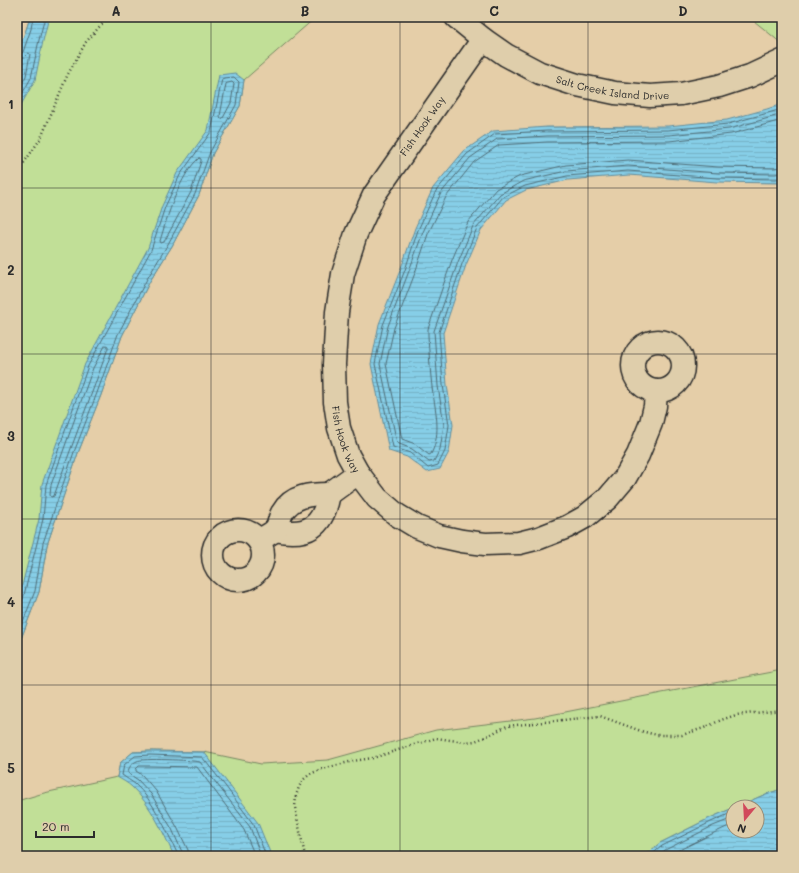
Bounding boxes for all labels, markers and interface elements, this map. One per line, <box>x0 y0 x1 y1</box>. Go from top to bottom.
text: A <box>111 2 121 19</box>
text: B <box>301 2 310 19</box>
text: C <box>489 2 499 19</box>
text: D <box>678 2 688 19</box>
street label: Salt Creek Island Drive <box>554 72 670 103</box>
street label: Fish Hook Way <box>396 93 448 159</box>
text: 1 <box>8 95 14 112</box>
text: 2 <box>7 261 15 278</box>
street label: Fish Hook Way <box>329 405 364 475</box>
text: 3 <box>7 427 15 444</box>
text: 4 <box>7 593 15 610</box>
text: 5 <box>7 759 15 776</box>
north arrow <box>725 799 765 839</box>
scale bar <box>36 813 94 839</box>
text: 20 m <box>42 818 70 834</box>
text: N <box>735 821 748 837</box>

